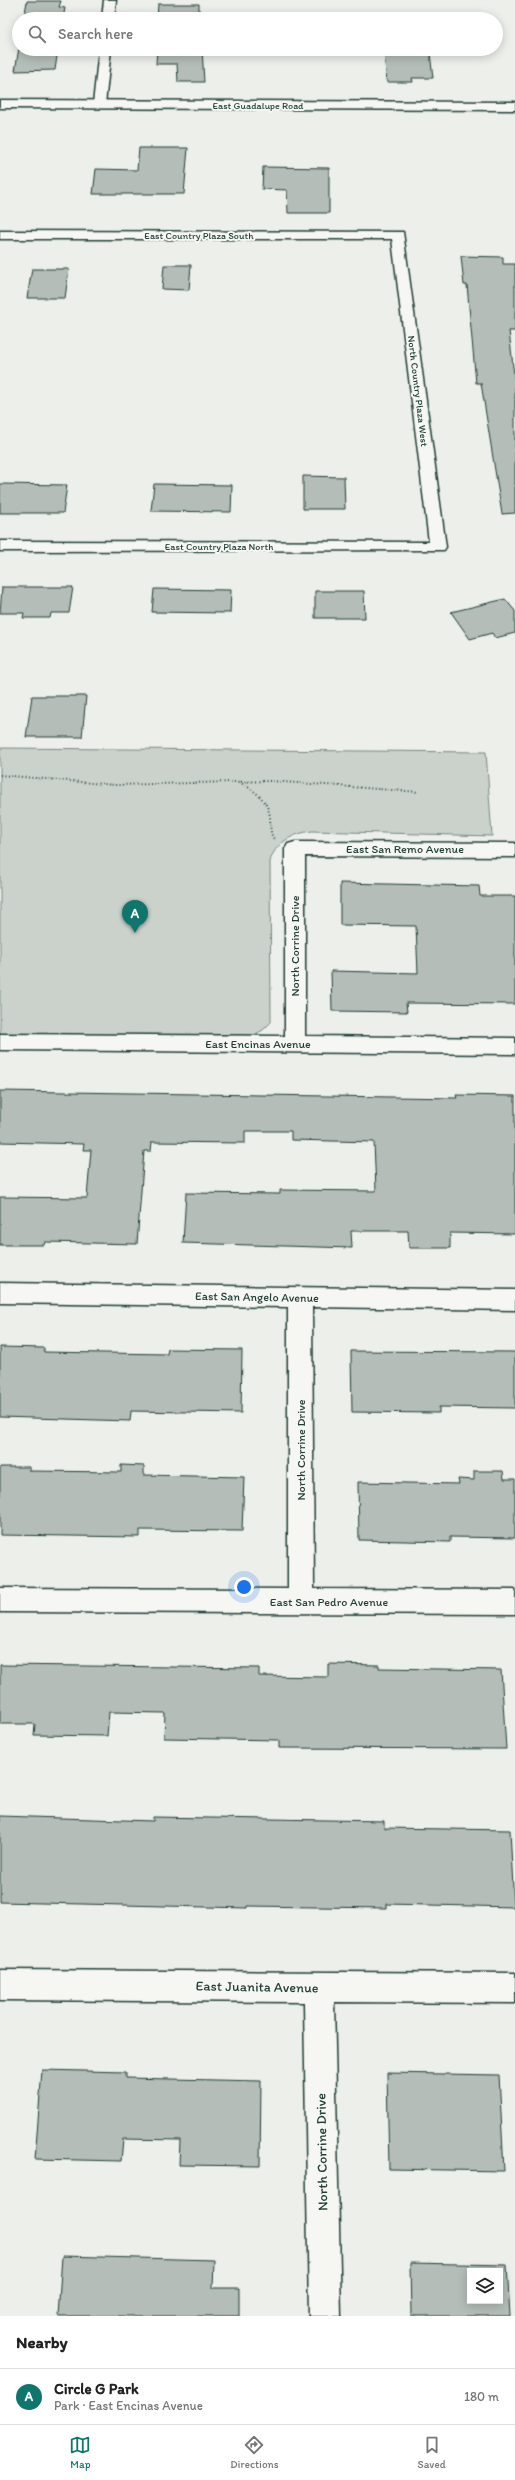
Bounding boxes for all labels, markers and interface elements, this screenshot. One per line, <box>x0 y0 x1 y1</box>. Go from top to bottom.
search box <box>12 12 503 56</box>
icon: search <box>26 23 48 45</box>
text: Search here <box>58 25 133 43</box>
street label: East Guadalupe Road <box>212 99 304 112</box>
street label: East Country Plaza South <box>144 229 254 242</box>
street label: North Country Plaza West <box>405 335 431 447</box>
street label: East Country Plaza North <box>165 540 273 553</box>
street label: East San Remo Avenue <box>346 842 464 856</box>
street label: North Corrine Drive <box>288 895 302 997</box>
pin: A <box>122 900 148 933</box>
street label: East Encinas Avenue <box>205 1037 311 1051</box>
street label: East San Angelo Avenue <box>195 1289 319 1305</box>
street label: North Corrine Drive <box>294 1399 308 1501</box>
your location <box>234 1577 254 1597</box>
street label: East San Pedro Avenue <box>270 1595 388 1609</box>
street label: East Juanita Avenue <box>195 1977 319 1997</box>
street label: North Corrine Drive <box>312 2093 332 2211</box>
map controls <box>467 2268 503 2304</box>
button: layers <box>467 2268 503 2304</box>
text: Nearby <box>16 2332 68 2352</box>
text: Circle G Park <box>54 2380 139 2398</box>
text: A <box>25 2389 33 2404</box>
text: 180 m <box>464 2389 499 2404</box>
text: Park · East Encinas Avenue <box>54 2398 203 2413</box>
tab: Map <box>69 2434 91 2471</box>
tab: Directions <box>230 2434 279 2471</box>
tab: Saved <box>417 2434 446 2471</box>

